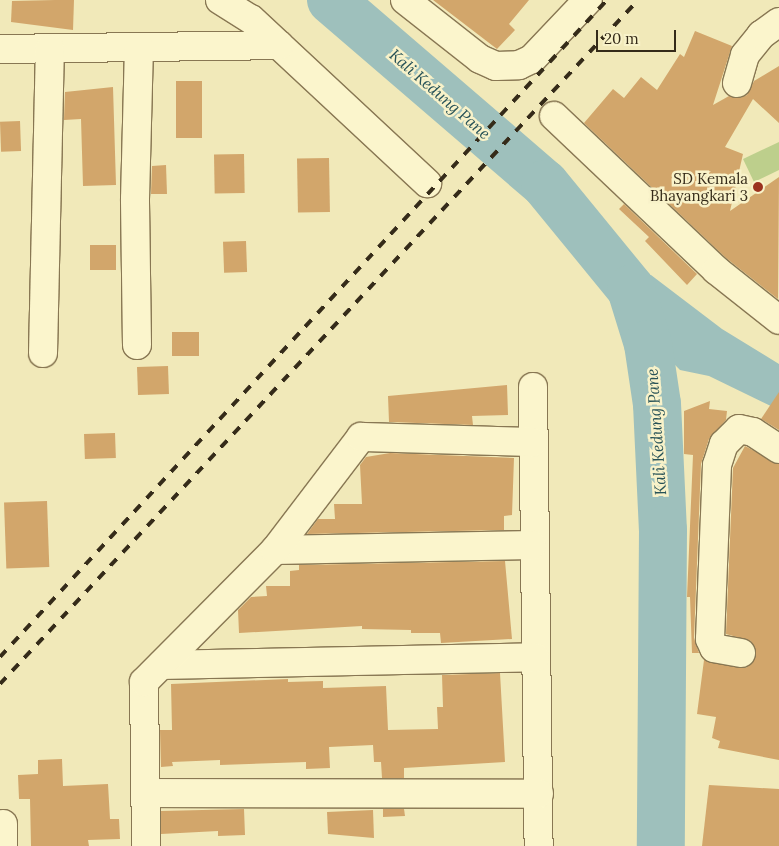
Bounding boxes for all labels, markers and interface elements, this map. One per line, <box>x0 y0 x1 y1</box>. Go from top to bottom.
scale bar <box>599 20 679 52</box>
text: 20 m <box>604 29 639 48</box>
water label: Kali Kedung Pane <box>386 45 494 143</box>
place label: SD Kemala Bhayangkari 3 <box>650 169 748 204</box>
marker: SD Kemala Bhayangkari 3 <box>752 181 764 193</box>
water label: Kali Kedung Pane <box>642 368 670 496</box>

